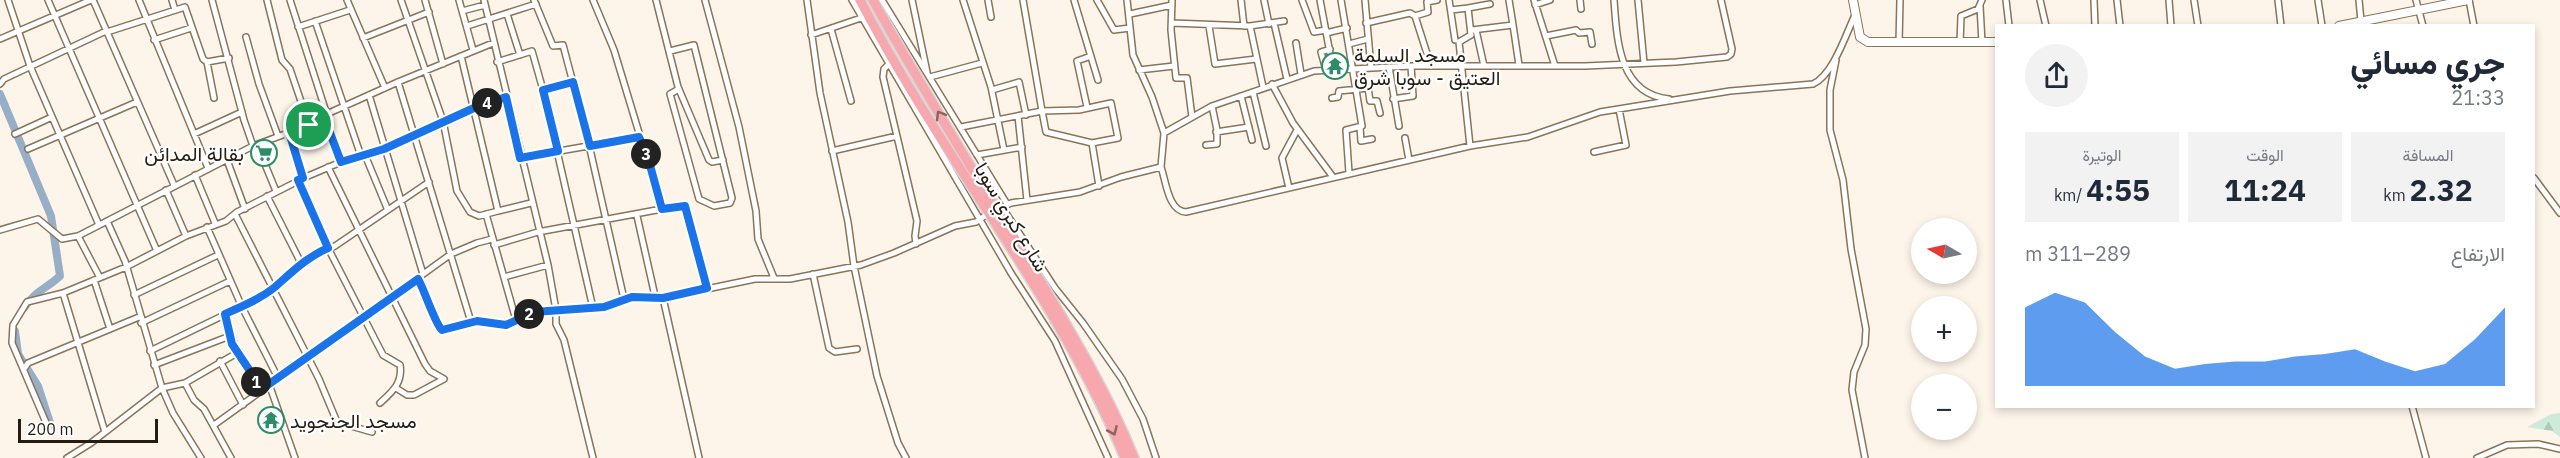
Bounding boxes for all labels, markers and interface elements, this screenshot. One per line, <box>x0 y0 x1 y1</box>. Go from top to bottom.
text: جري مسائي <box>2350 40 2505 83</box>
place label: مسجد السلمة العتيق - سوبا شرق <box>1354 41 1500 91</box>
button: share <box>2025 44 2088 107</box>
temple icon: مسجد السلمة العتيق - سوبا شرق <box>1320 51 1350 81</box>
text: 21:33 <box>2451 84 2505 111</box>
pin: 4 <box>472 88 502 118</box>
text: 4 <box>482 93 492 113</box>
pin <box>283 99 334 150</box>
icon: arrive <box>292 108 325 141</box>
one-way arrow <box>935 111 947 121</box>
supermarket icon: بقالة المدائن <box>249 138 279 168</box>
pin: 3 <box>631 139 661 169</box>
place label: بقالة المدائن <box>144 140 244 167</box>
text: 3 <box>641 144 651 164</box>
text: الوتيرة <box>2082 145 2122 165</box>
text: الوقت <box>2246 145 2284 165</box>
text: المسافة <box>2403 145 2453 165</box>
street label: شارع كبري سوبا <box>965 157 1055 279</box>
text: 4:55 <box>2086 170 2150 209</box>
text: 11:24 <box>2224 170 2306 209</box>
text: 2.32 <box>2409 170 2473 209</box>
text: /km <box>2054 185 2086 205</box>
text: km <box>2383 185 2409 205</box>
north arrow <box>1911 218 1977 284</box>
map controls <box>1911 218 1977 440</box>
text: 289–311 m <box>2025 240 2131 267</box>
text: الارتفاع <box>2451 240 2505 267</box>
button: + <box>1911 296 1977 362</box>
pin: 2 <box>514 299 544 329</box>
text: 2 <box>524 304 534 324</box>
pin: 1 <box>241 367 271 397</box>
text: 1 <box>251 372 261 392</box>
button: − <box>1911 374 1977 440</box>
temple icon: مسجد الجنجويد <box>256 405 286 435</box>
place label: مسجد الجنجويد <box>290 407 417 434</box>
scale bar <box>18 416 158 444</box>
text: 200 m <box>27 419 74 439</box>
one-way arrow <box>1105 424 1117 435</box>

